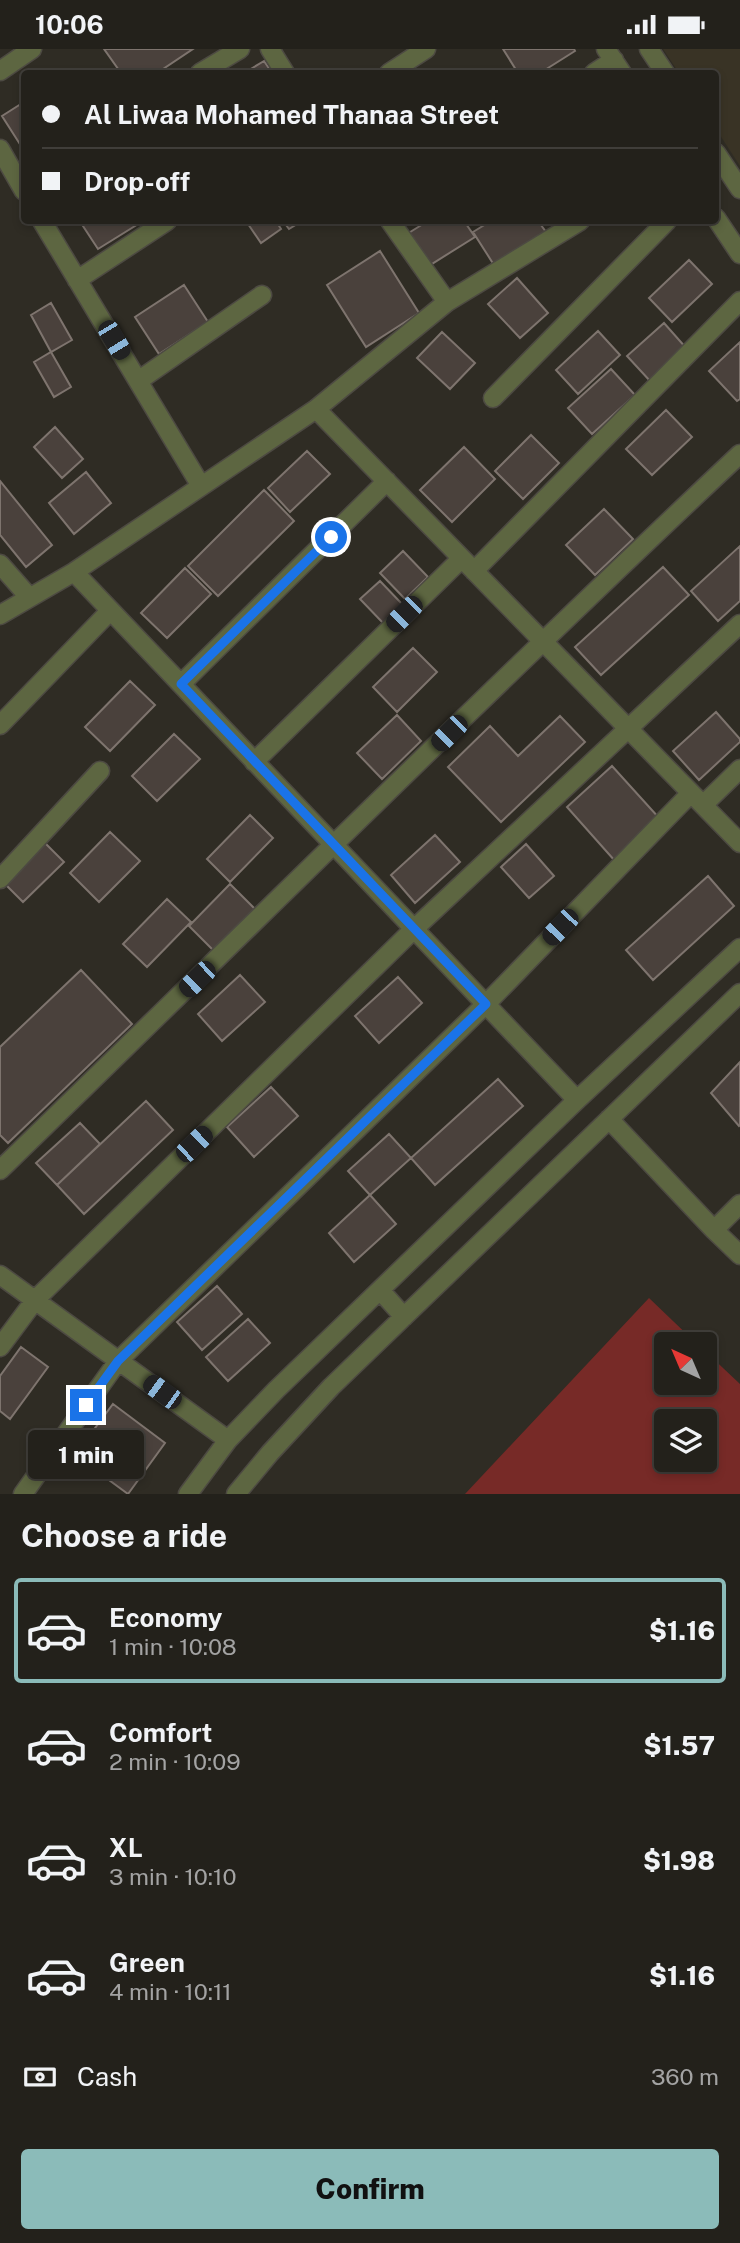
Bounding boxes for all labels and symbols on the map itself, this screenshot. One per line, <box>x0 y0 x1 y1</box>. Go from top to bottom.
car <box>95 317 134 363</box>
route start <box>315 521 347 553</box>
car <box>382 592 427 636</box>
car <box>427 711 472 755</box>
car <box>538 905 583 949</box>
car <box>175 957 220 1001</box>
car <box>172 1122 217 1166</box>
north arrow <box>654 1332 718 1395</box>
car <box>139 1371 186 1413</box>
route end <box>70 1389 102 1421</box>
callout: 1 min <box>28 1429 144 1479</box>

